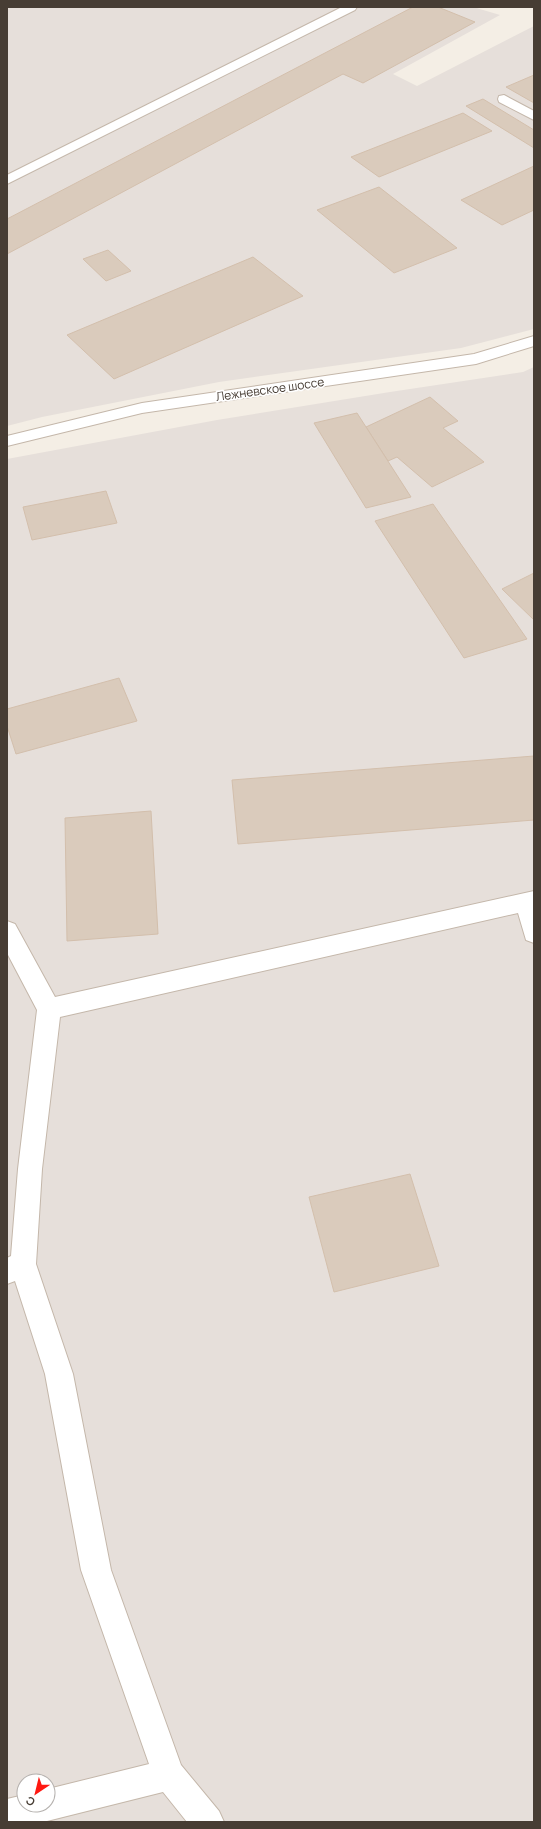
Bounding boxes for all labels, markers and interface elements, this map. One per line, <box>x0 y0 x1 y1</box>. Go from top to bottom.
street label: Лежневское шоссе <box>215 373 325 405</box>
north arrow <box>16 1773 56 1813</box>
text: С <box>22 1793 38 1810</box>

